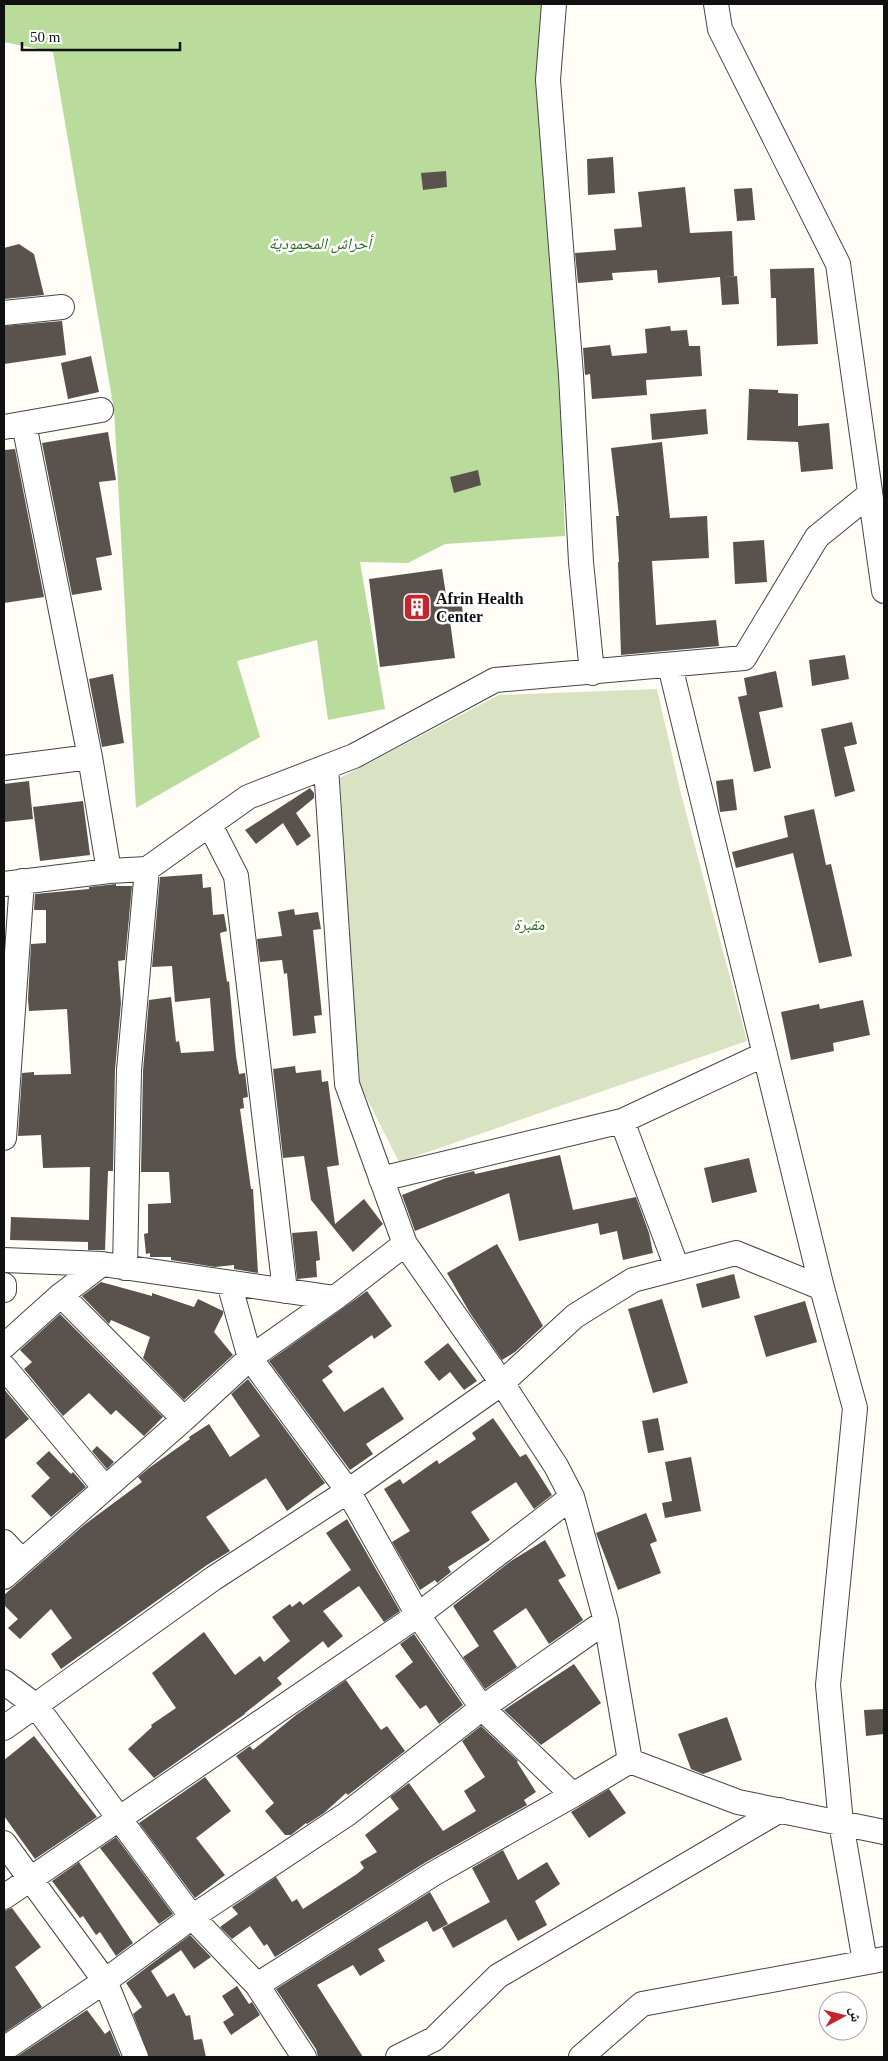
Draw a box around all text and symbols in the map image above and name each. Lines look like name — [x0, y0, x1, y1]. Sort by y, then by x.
scale bar — [22, 20, 180, 52]
text: 50 m — [30, 29, 61, 45]
park label: أحراش المحمودية — [269, 234, 374, 254]
place label: Afrin Health Center — [436, 590, 524, 625]
building icon: Afrin Health Center — [402, 592, 432, 622]
park label: مقبرة — [513, 916, 545, 934]
north arrow — [818, 1991, 868, 2041]
text: ش — [846, 2006, 864, 2023]

